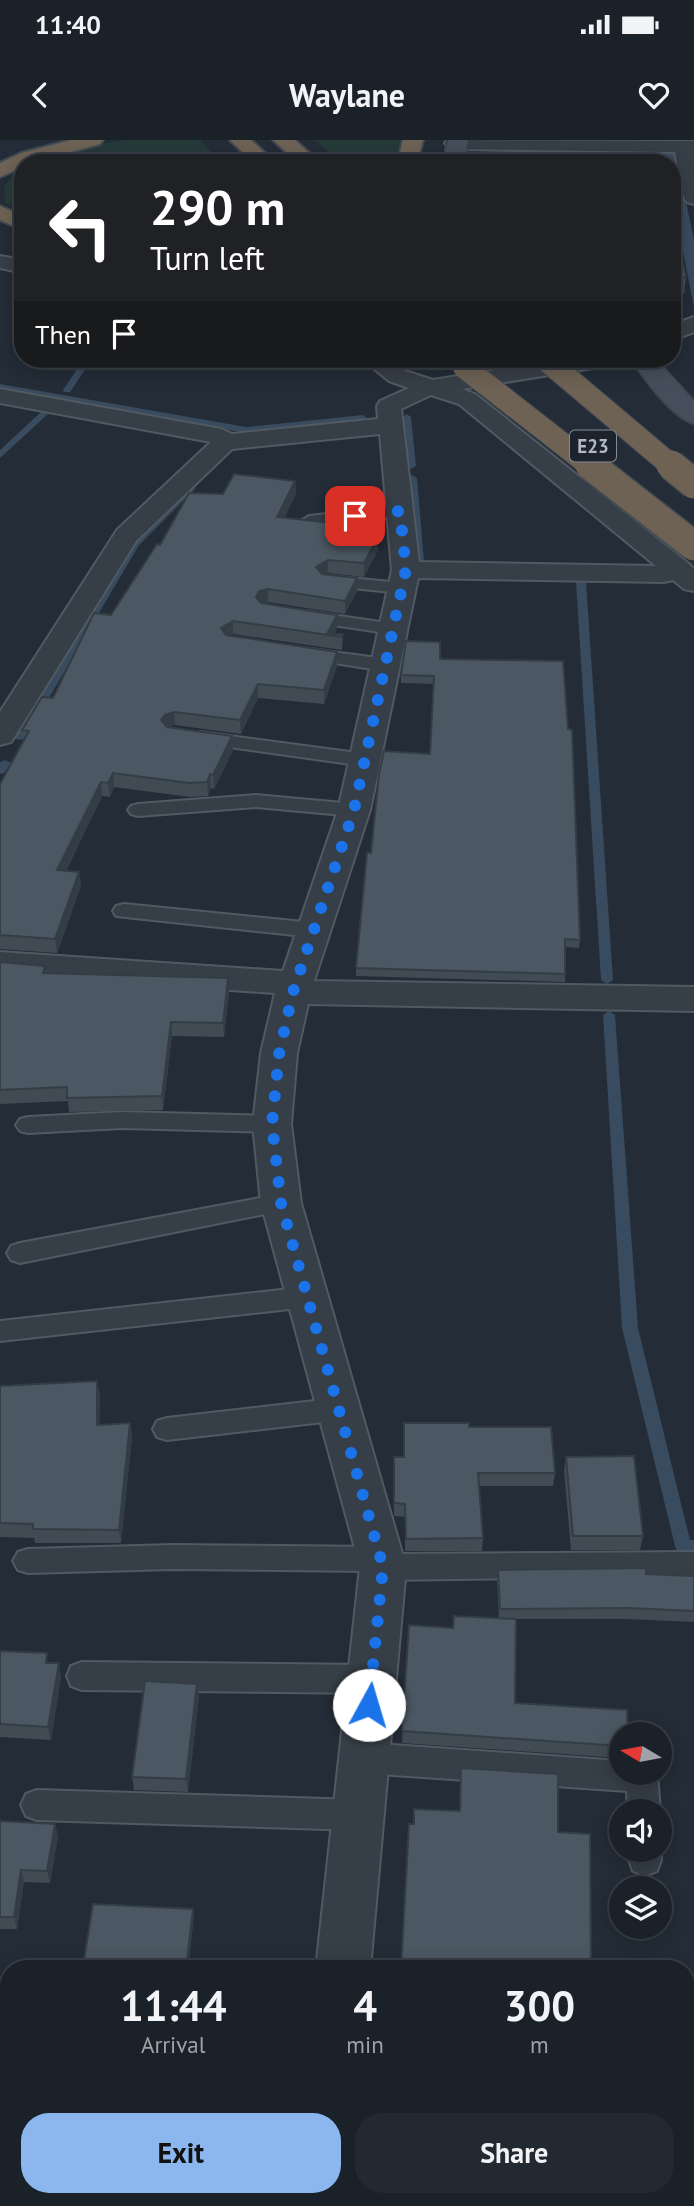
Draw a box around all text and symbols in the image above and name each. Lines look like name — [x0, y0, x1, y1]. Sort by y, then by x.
text: 11:40 — [35, 8, 101, 41]
text: Waylane — [289, 74, 405, 116]
icon: back — [21, 76, 59, 114]
icon: heart — [635, 76, 673, 114]
text: 290 m — [150, 175, 285, 239]
icon: left — [35, 182, 126, 273]
text: Turn left — [150, 237, 265, 279]
icon: arrive — [105, 315, 143, 353]
text: Then — [35, 318, 91, 351]
road number: E23 — [570, 430, 616, 462]
pin — [325, 486, 385, 546]
icon: arrive — [336, 497, 374, 535]
position arrow — [332, 1668, 406, 1742]
north arrow — [609, 1722, 672, 1785]
map controls — [609, 1722, 672, 1939]
button: sound — [609, 1799, 672, 1862]
button: layers — [609, 1876, 672, 1939]
text: 11:44 — [120, 1978, 226, 2033]
text: 4 — [353, 1978, 377, 2033]
text: 300 — [504, 1978, 575, 2033]
text: Arrival — [141, 2030, 205, 2059]
text: min — [346, 2030, 384, 2059]
text: m — [530, 2030, 549, 2059]
button: Exit — [21, 2113, 341, 2193]
button: Share — [355, 2113, 674, 2193]

